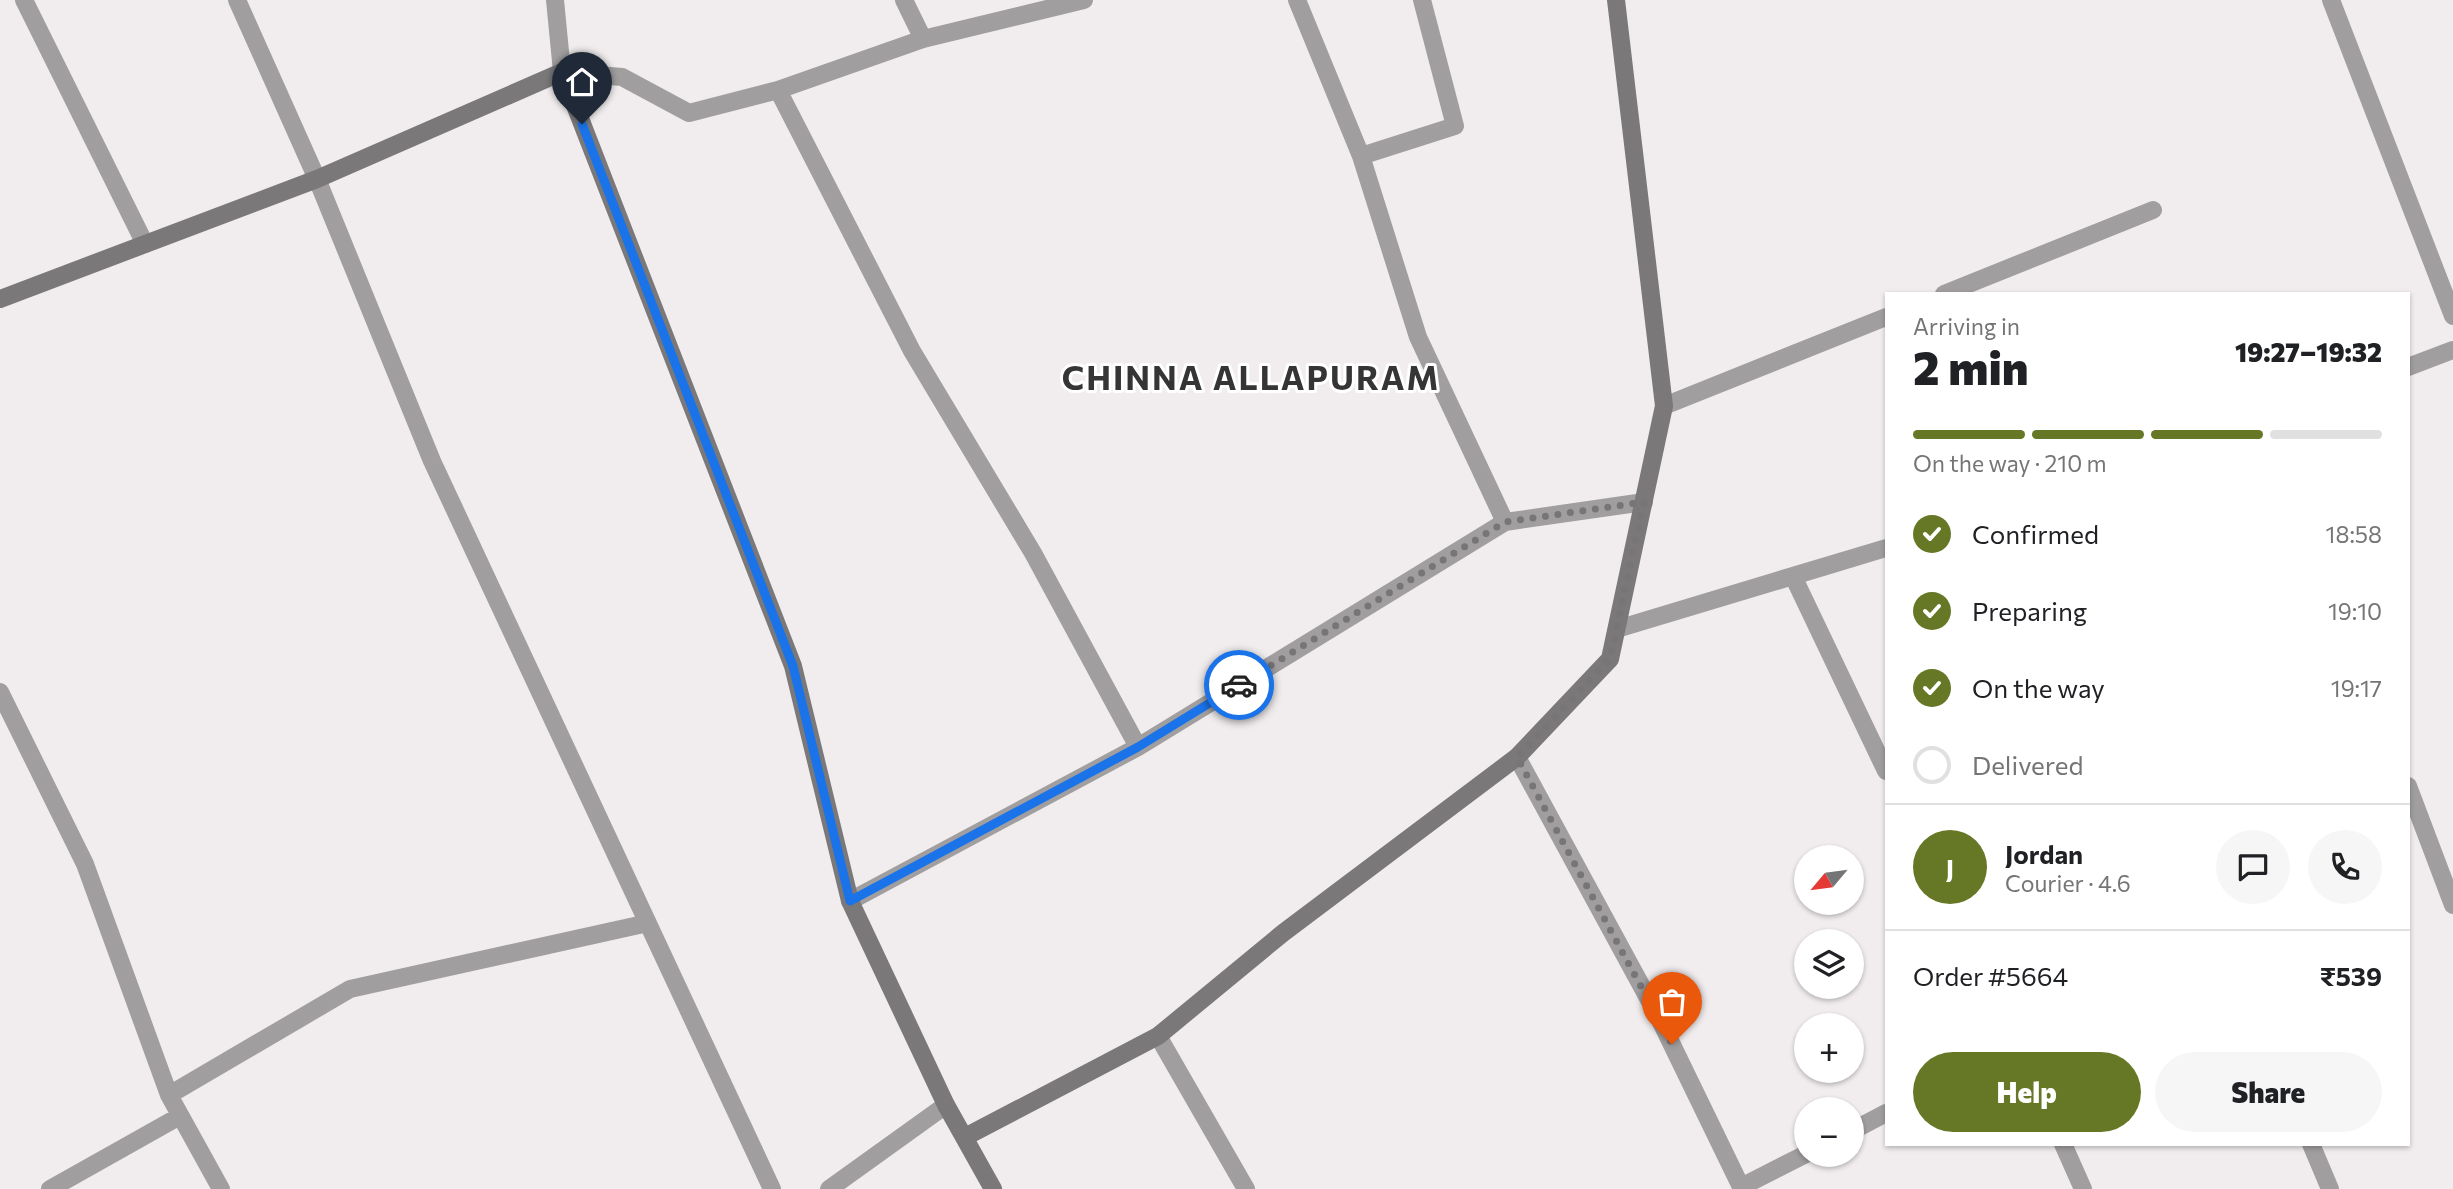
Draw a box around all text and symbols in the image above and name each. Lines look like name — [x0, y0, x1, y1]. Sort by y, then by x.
pin — [552, 52, 612, 124]
icon: home — [563, 63, 601, 101]
text: Arriving in — [1913, 312, 2020, 340]
text: 19:27–19:32 — [2235, 336, 2382, 367]
text: 2 min — [1913, 338, 2029, 394]
district label: CHINNA ALLAPURAM — [1062, 356, 1440, 397]
text: On the way · 210 m — [1913, 449, 2107, 477]
icon: check — [1913, 515, 1951, 553]
text: Confirmed — [1972, 518, 2099, 549]
text: 18:58 — [2326, 520, 2382, 548]
icon: check — [1913, 592, 1951, 630]
text: Preparing — [1972, 595, 2087, 626]
text: 19:10 — [2328, 597, 2382, 625]
courier — [1204, 650, 1274, 720]
icon: car — [1220, 666, 1258, 704]
icon: check — [1913, 669, 1951, 707]
text: On the way — [1972, 672, 2105, 703]
text: 19:17 — [2331, 674, 2382, 702]
text: Delivered — [1972, 749, 2083, 780]
button: chat — [2216, 830, 2290, 904]
button: phone — [2308, 830, 2382, 904]
text: Jordan — [2005, 838, 2083, 869]
north arrow — [1794, 845, 1864, 915]
map controls — [1794, 845, 1864, 1167]
text: J — [1946, 852, 1954, 883]
text: Courier · 4.6 — [2005, 869, 2131, 897]
button: layers — [1794, 929, 1864, 999]
text: Order #5664 — [1913, 960, 2068, 991]
text: ₹539 — [2320, 960, 2382, 991]
pin — [1642, 972, 1702, 1044]
icon: bag — [1653, 983, 1691, 1021]
button: + — [1794, 1013, 1864, 1083]
button: Help — [1913, 1052, 2141, 1132]
button: Share — [2155, 1052, 2382, 1132]
button: − — [1794, 1097, 1864, 1167]

